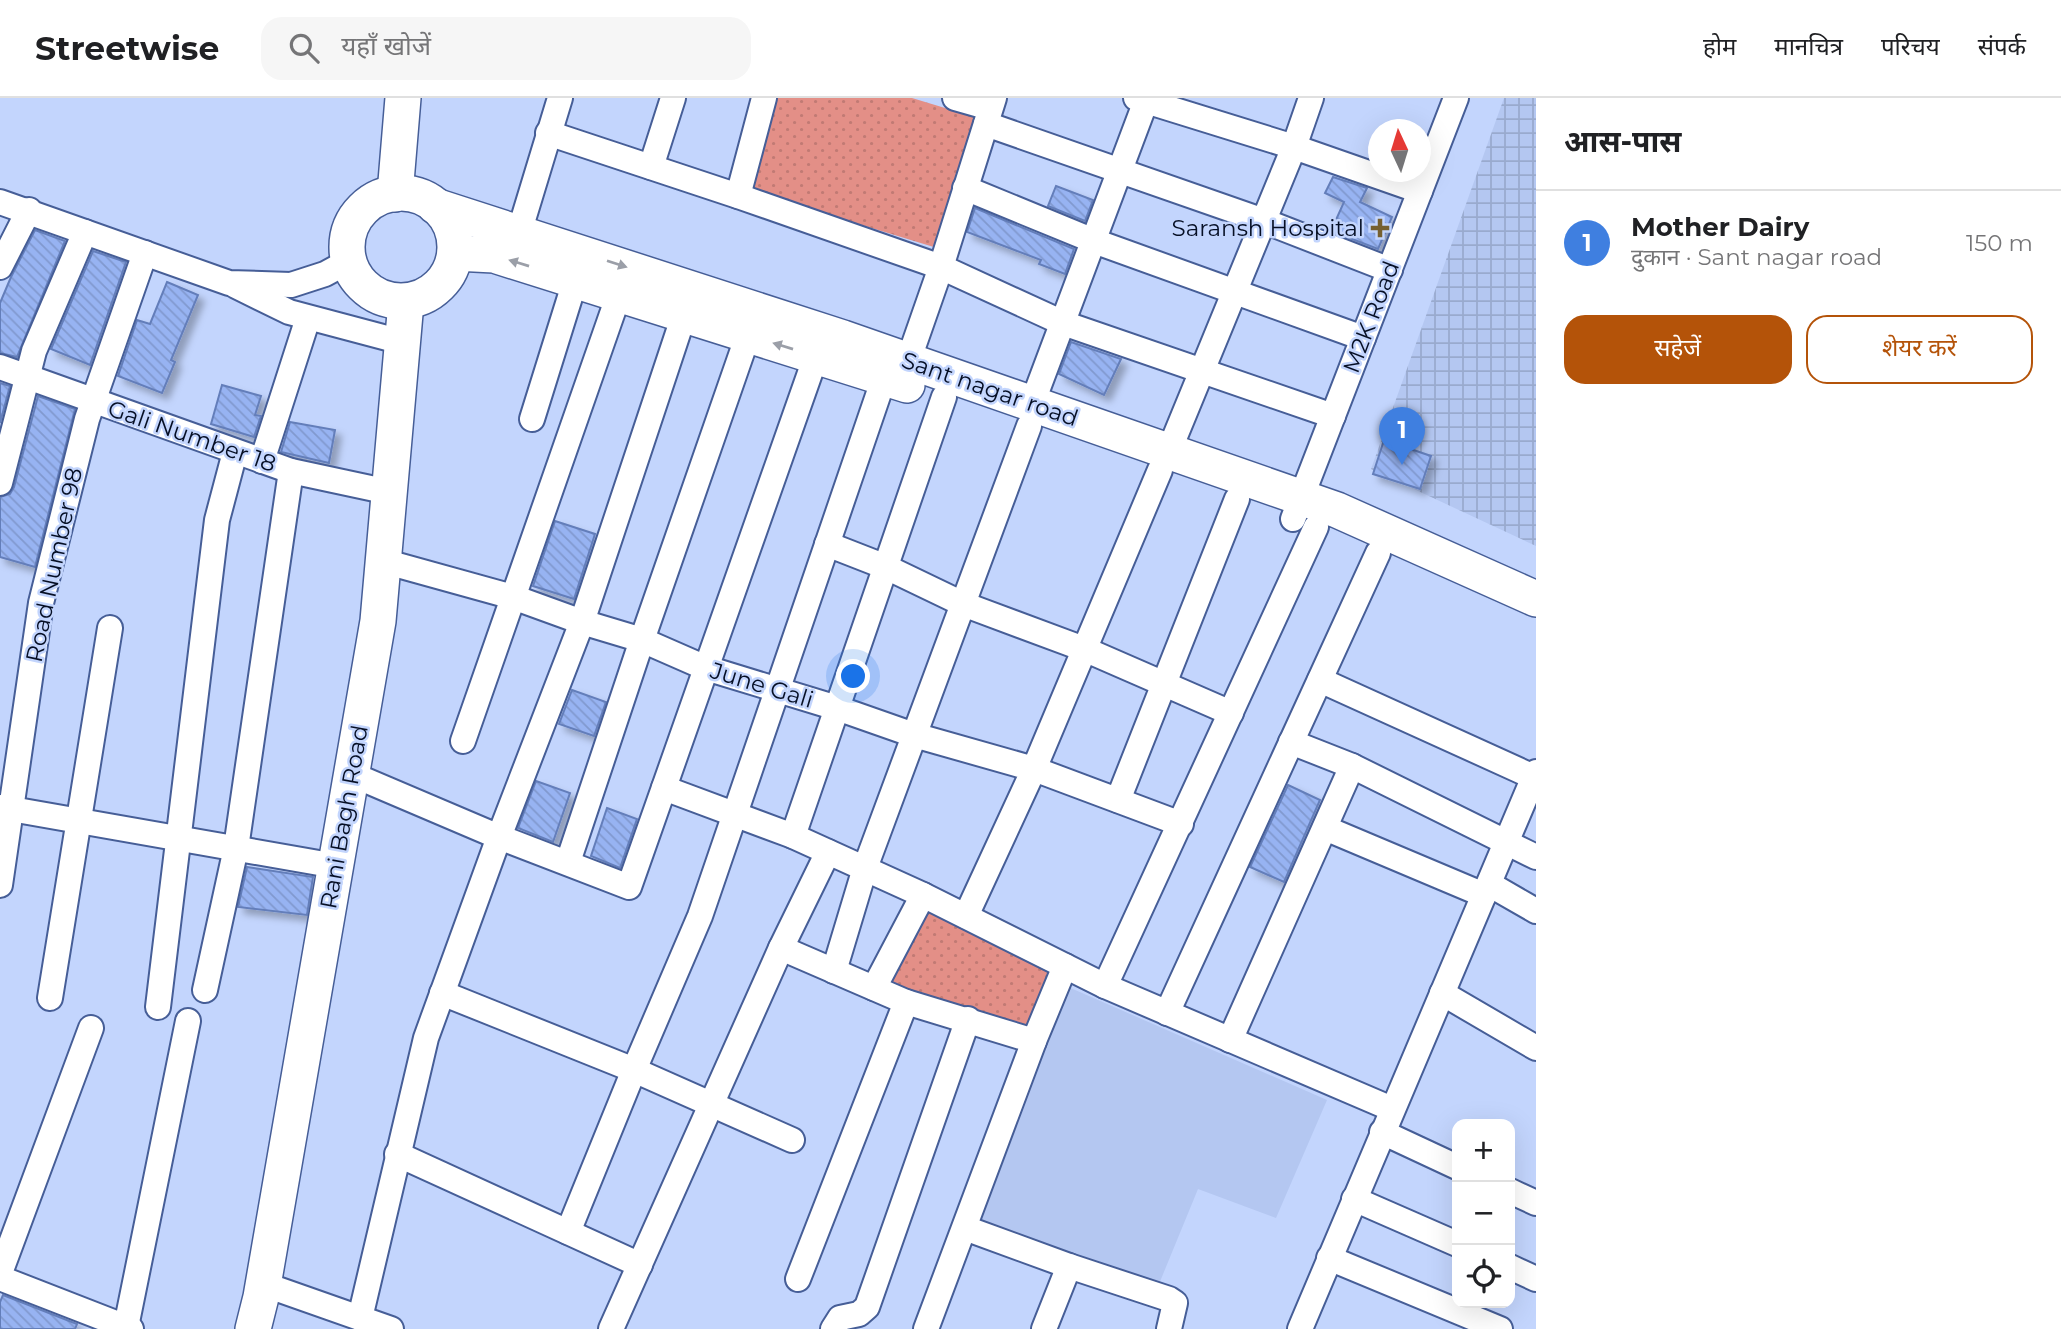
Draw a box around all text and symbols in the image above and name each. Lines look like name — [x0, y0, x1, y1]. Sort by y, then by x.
search box — [261, 17, 751, 80]
text: Streetwise — [35, 28, 219, 68]
icon: search — [285, 29, 323, 67]
text: यहाँ खोजें — [341, 30, 431, 62]
text: होम — [1703, 32, 1736, 61]
text: मानचित्र — [1774, 32, 1843, 61]
text: परिचय — [1881, 32, 1940, 61]
text: संपर्क — [1978, 32, 2026, 61]
north arrow — [1368, 119, 1431, 182]
text: आस-पास — [1564, 123, 1682, 160]
text: Mother Dairy — [1631, 211, 1809, 243]
place label: Saransh Hospital — [1172, 214, 1364, 242]
marker: Saransh Hospital — [1370, 218, 1390, 238]
text: 1 — [1582, 229, 1592, 257]
text: 150 m — [1966, 229, 2033, 257]
text: दुकान · Sant nagar road — [1631, 243, 1882, 271]
street label: M2K Road — [1337, 257, 1405, 377]
one-way arrow — [508, 258, 529, 268]
one-way arrow — [606, 260, 627, 270]
button: सहेजें — [1564, 315, 1792, 384]
button: शेयर करें — [1806, 315, 2033, 384]
one-way arrow — [772, 340, 793, 350]
street label: Sant nagar road — [898, 346, 1082, 432]
street label: Gali Number 18 — [104, 394, 280, 478]
pin: 1 — [1379, 407, 1425, 465]
street label: Road Number 98 — [20, 465, 88, 665]
street label: June Gali — [706, 656, 817, 714]
your location — [836, 659, 870, 693]
street label: Rani Bagh Road — [314, 723, 374, 911]
map controls — [1452, 1119, 1515, 1308]
button: + — [1452, 1119, 1515, 1182]
button: − — [1452, 1182, 1515, 1245]
button: locate — [1452, 1245, 1515, 1308]

